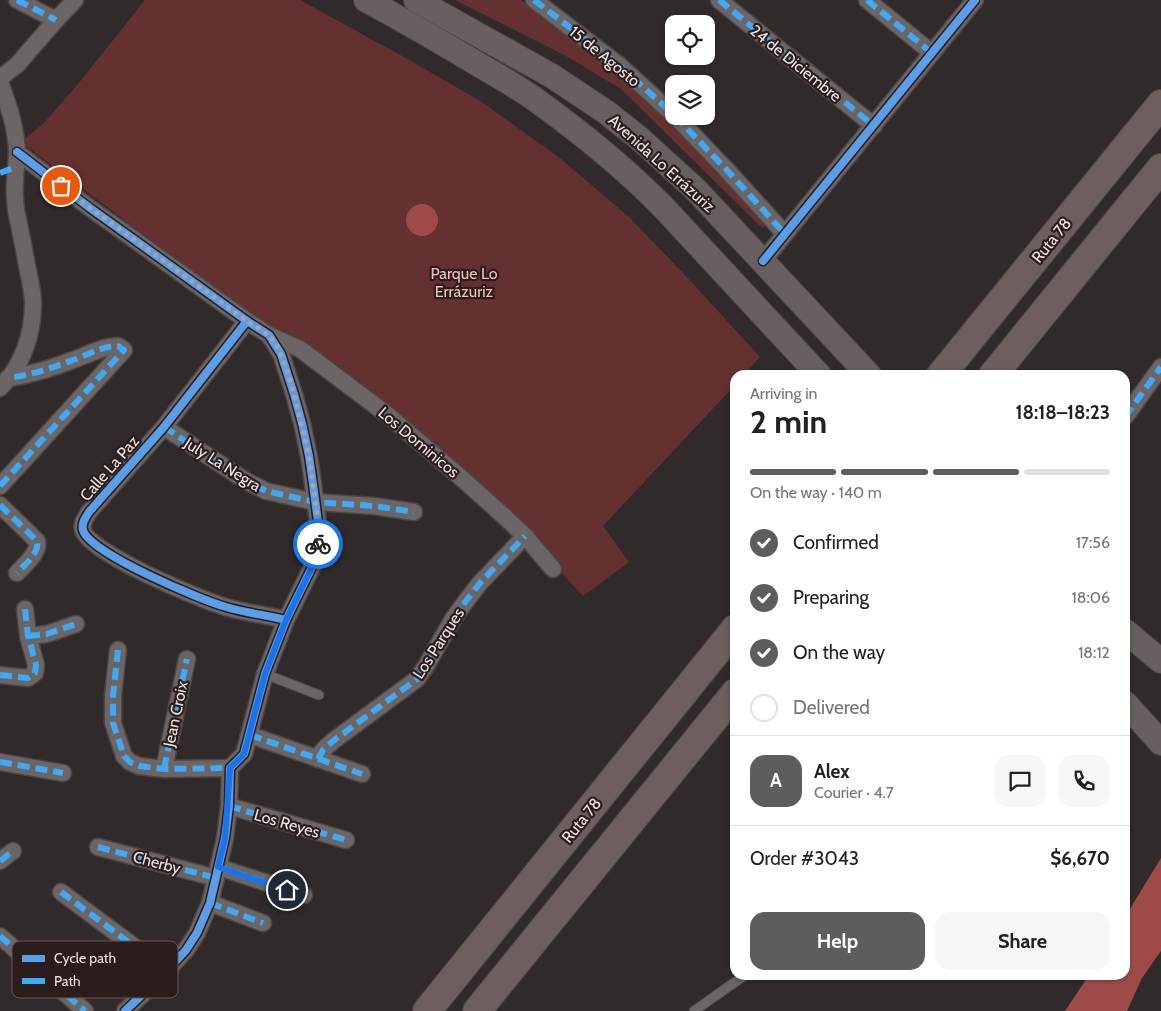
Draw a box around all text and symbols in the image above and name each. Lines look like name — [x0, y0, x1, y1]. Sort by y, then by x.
map controls — [665, 15, 715, 125]
button: locate — [665, 15, 715, 65]
street label: 24 de Diciembre — [746, 21, 845, 106]
street label: 15 de Agosto — [566, 22, 644, 91]
button: layers — [665, 75, 715, 125]
street label: Avenida Lo Errázuriz — [605, 111, 719, 216]
pin — [40, 165, 82, 207]
icon: bag — [47, 172, 75, 200]
street label: Ruta 78 — [1028, 214, 1075, 267]
park label: Parque Lo Errázuriz — [430, 264, 498, 301]
text: Arriving in — [750, 384, 817, 403]
text: 18:18–18:23 — [1016, 401, 1110, 424]
text: 2 min — [750, 402, 827, 441]
street label: Los Dominicos — [374, 403, 463, 482]
street label: Calle La Paz — [76, 431, 143, 505]
street label: July La Negra — [180, 433, 265, 496]
text: On the way · 140 m — [750, 483, 882, 502]
courier — [293, 519, 343, 569]
icon: check — [750, 529, 778, 557]
icon: bike — [304, 530, 332, 558]
text: Confirmed — [793, 531, 879, 554]
text: 17:56 — [1076, 533, 1110, 552]
icon: check — [750, 584, 778, 612]
text: Preparing — [793, 586, 869, 609]
text: 18:06 — [1072, 588, 1110, 607]
street label: Los Parques — [409, 604, 468, 682]
icon: check — [750, 639, 778, 667]
text: On the way — [793, 641, 885, 664]
text: 18:12 — [1078, 643, 1110, 662]
street label: Jean Croix — [159, 679, 192, 750]
text: Delivered — [793, 696, 870, 719]
button: chat — [994, 755, 1046, 807]
button: phone — [1058, 755, 1110, 807]
text: Alex — [814, 760, 850, 783]
text: A — [770, 769, 782, 792]
text: Courier · 4.7 — [814, 783, 894, 802]
street label: Ruta 78 — [558, 794, 605, 847]
street label: Los Reyes — [252, 805, 322, 842]
street label: Cherby — [131, 847, 183, 878]
text: Order #3043 — [750, 847, 859, 870]
text: $6,670 — [1050, 847, 1110, 870]
pin — [266, 869, 308, 911]
icon: home — [273, 876, 301, 904]
button: Help — [750, 912, 925, 970]
button: Share — [935, 912, 1110, 970]
legend — [12, 941, 178, 998]
text: Cycle path — [54, 949, 116, 967]
text: Path — [54, 972, 81, 990]

